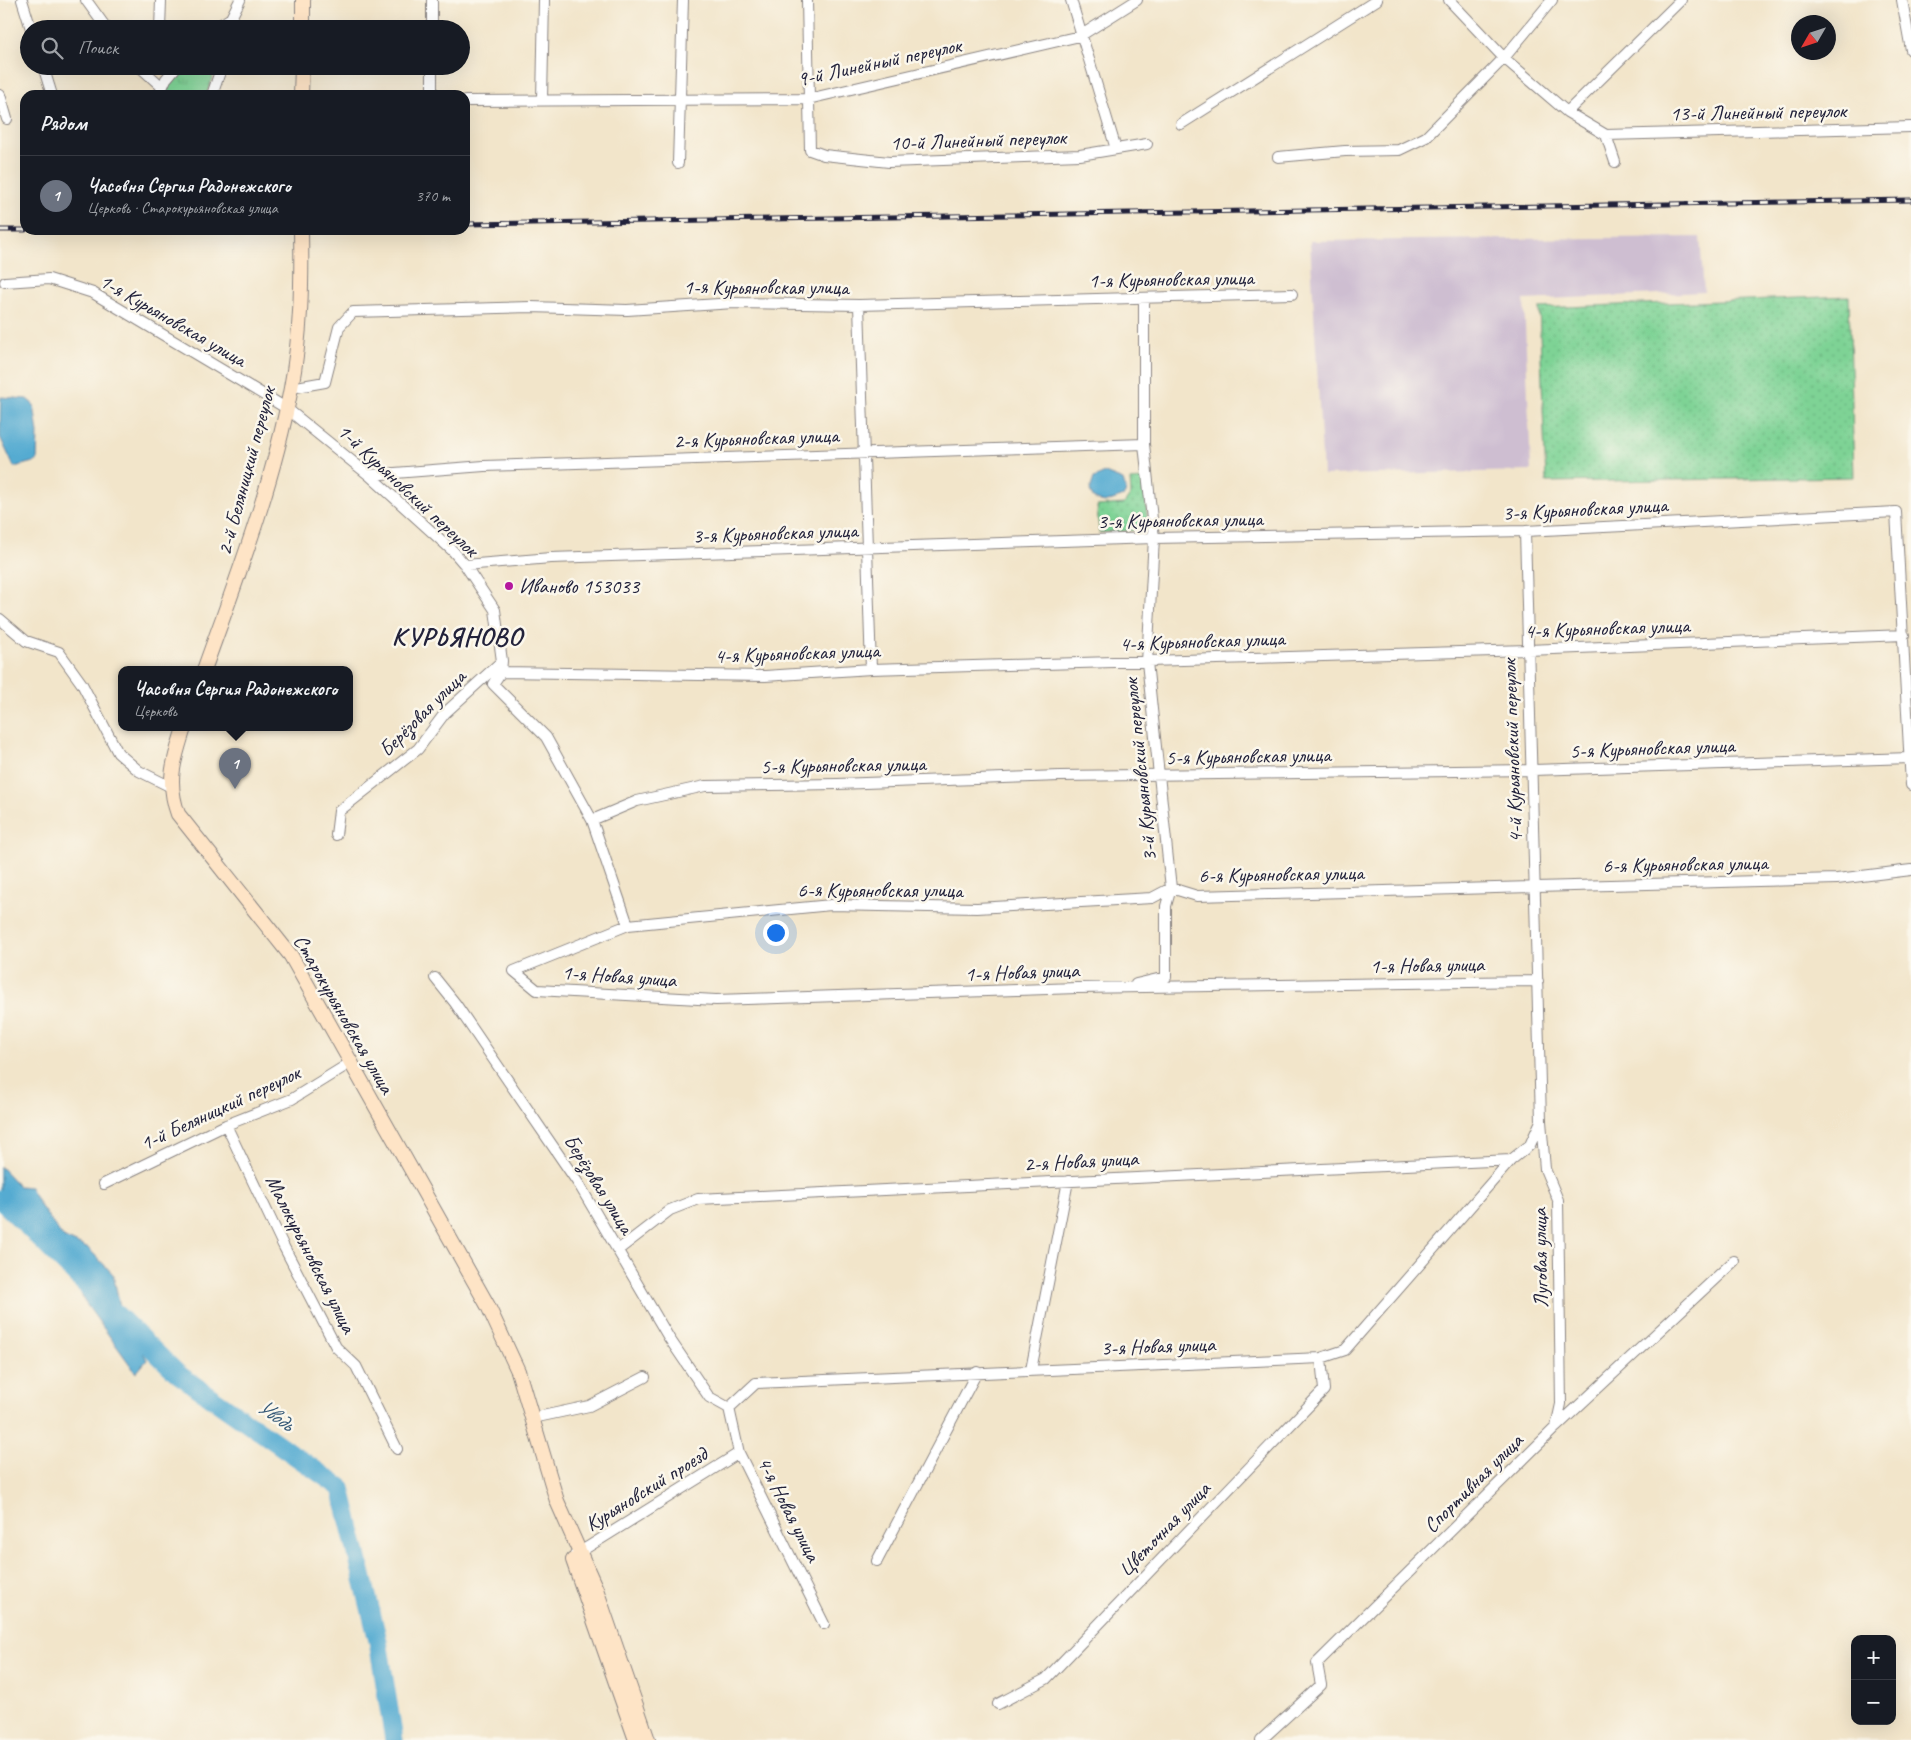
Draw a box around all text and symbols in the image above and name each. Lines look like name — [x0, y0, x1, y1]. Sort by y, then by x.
north arrow — [1791, 15, 1836, 60]
search box — [20, 20, 470, 75]
street label: 9-й Линейный переулок — [795, 31, 965, 92]
icon: search — [38, 34, 66, 62]
text: Поиск — [78, 36, 118, 60]
street label: 13-й Линейный переулок — [1670, 97, 1849, 127]
text: Рядом — [40, 110, 87, 136]
street label: 10-й Линейный переулок — [890, 124, 1069, 156]
text: Часовня Сергия Радонежского — [87, 174, 291, 198]
text: 1 — [52, 186, 60, 206]
text: 370 m — [416, 186, 450, 206]
text: Церковь · Старокурьяновская улица — [87, 198, 278, 218]
street label: 1-я Курьяновская улица — [1088, 265, 1256, 293]
street label: 1-я Курьяновская улица — [95, 267, 253, 374]
street label: 1-я Курьяновская улица — [683, 274, 851, 300]
street label: 2-й Беляницкий переулок — [211, 382, 282, 558]
street label: 1-й Курьяновский переулок — [332, 418, 486, 564]
street label: 2-я Курьяновская улица — [673, 422, 841, 454]
street label: 3-я Курьяновская улица — [1502, 492, 1671, 526]
street label: 3-я Курьяновская улица — [1097, 506, 1265, 534]
street label: 3-я Курьяновская улица — [692, 517, 860, 549]
place label: Иваново 153033 — [519, 573, 641, 599]
marker: Иваново 153033 — [503, 580, 515, 592]
street label: 4-я Курьяновская улица — [1524, 612, 1692, 644]
district label: КУРЬЯНОВО — [392, 620, 525, 653]
street label: 4-я Курьяновская улица — [1119, 625, 1287, 657]
street label: 4-я Курьяновская улица — [714, 637, 882, 669]
street label: 4-й Курьяновский переулок — [1496, 656, 1528, 843]
street label: Берёзовая улица — [373, 662, 473, 763]
popup — [118, 666, 353, 731]
street label: 3-й Курьяновский переулок — [1117, 675, 1163, 863]
text: Часовня Сергия Радонежского — [134, 677, 337, 701]
text: Церковь — [134, 701, 177, 721]
street label: 5-я Курьяновская улица — [1569, 732, 1737, 764]
street label: 5-я Курьяновская улица — [1165, 742, 1333, 770]
pin: 1 — [219, 748, 251, 789]
street label: 5-я Курьяновская улица — [760, 751, 928, 779]
street label: 6-я Курьяновская улица — [1602, 850, 1770, 878]
street label: 6-я Курьяновская улица — [1198, 860, 1366, 888]
street label: 6-я Курьяновская улица — [797, 877, 965, 903]
your location — [763, 920, 789, 946]
street label: Старокурьяновская улица — [288, 930, 401, 1100]
street label: 1-я Новая улица — [1370, 951, 1486, 979]
street label: 1-я Новая улица — [964, 957, 1081, 987]
street label: 1-я Новая улица — [561, 959, 679, 993]
street label: 1-й Беляницкий переулок — [136, 1059, 306, 1156]
street label: Берёзовая улица — [557, 1129, 641, 1241]
street label: 2-я Новая улица — [1023, 1145, 1141, 1177]
street label: Малокурьяновская улица — [260, 1171, 363, 1339]
street label: Луговая улица — [1526, 1206, 1554, 1308]
street label: 3-я Новая улица — [1100, 1331, 1217, 1361]
water label: Уводь — [252, 1392, 301, 1439]
street label: Спортивная улица — [1418, 1427, 1529, 1538]
street label: Курьяновский проезд — [580, 1440, 714, 1537]
street label: 4-я Новая улица — [751, 1452, 827, 1567]
street label: Цветочная улица — [1112, 1475, 1217, 1582]
map controls — [1851, 1635, 1896, 1725]
button: + — [1851, 1635, 1896, 1680]
button: − — [1851, 1680, 1896, 1725]

